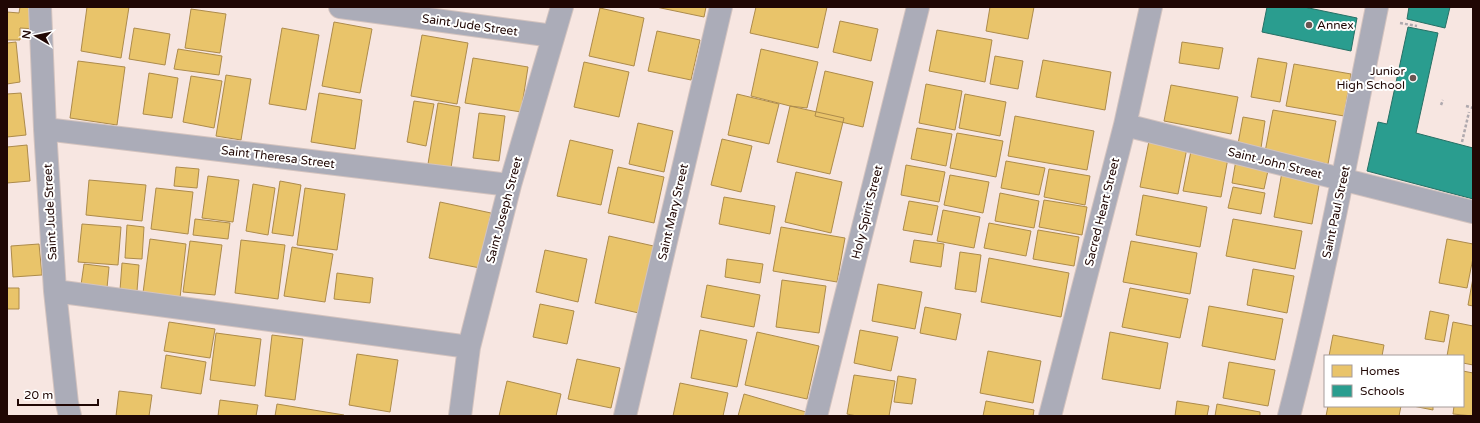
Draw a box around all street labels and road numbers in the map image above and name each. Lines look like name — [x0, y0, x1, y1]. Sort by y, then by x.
street label: Saint Jude Street — [421, 11, 519, 39]
street label: Saint Theresa Street — [220, 143, 336, 171]
street label: Saint John Street — [1226, 144, 1324, 182]
street label: Saint Joseph Street — [483, 155, 525, 265]
street label: Sacred Heart Street — [1082, 156, 1122, 268]
street label: Saint Mary Street — [655, 162, 691, 262]
street label: Saint Jude Street — [40, 163, 60, 261]
street label: Holy Spirit Street — [849, 163, 886, 260]
street label: Saint Paul Street — [1319, 164, 1353, 260]

